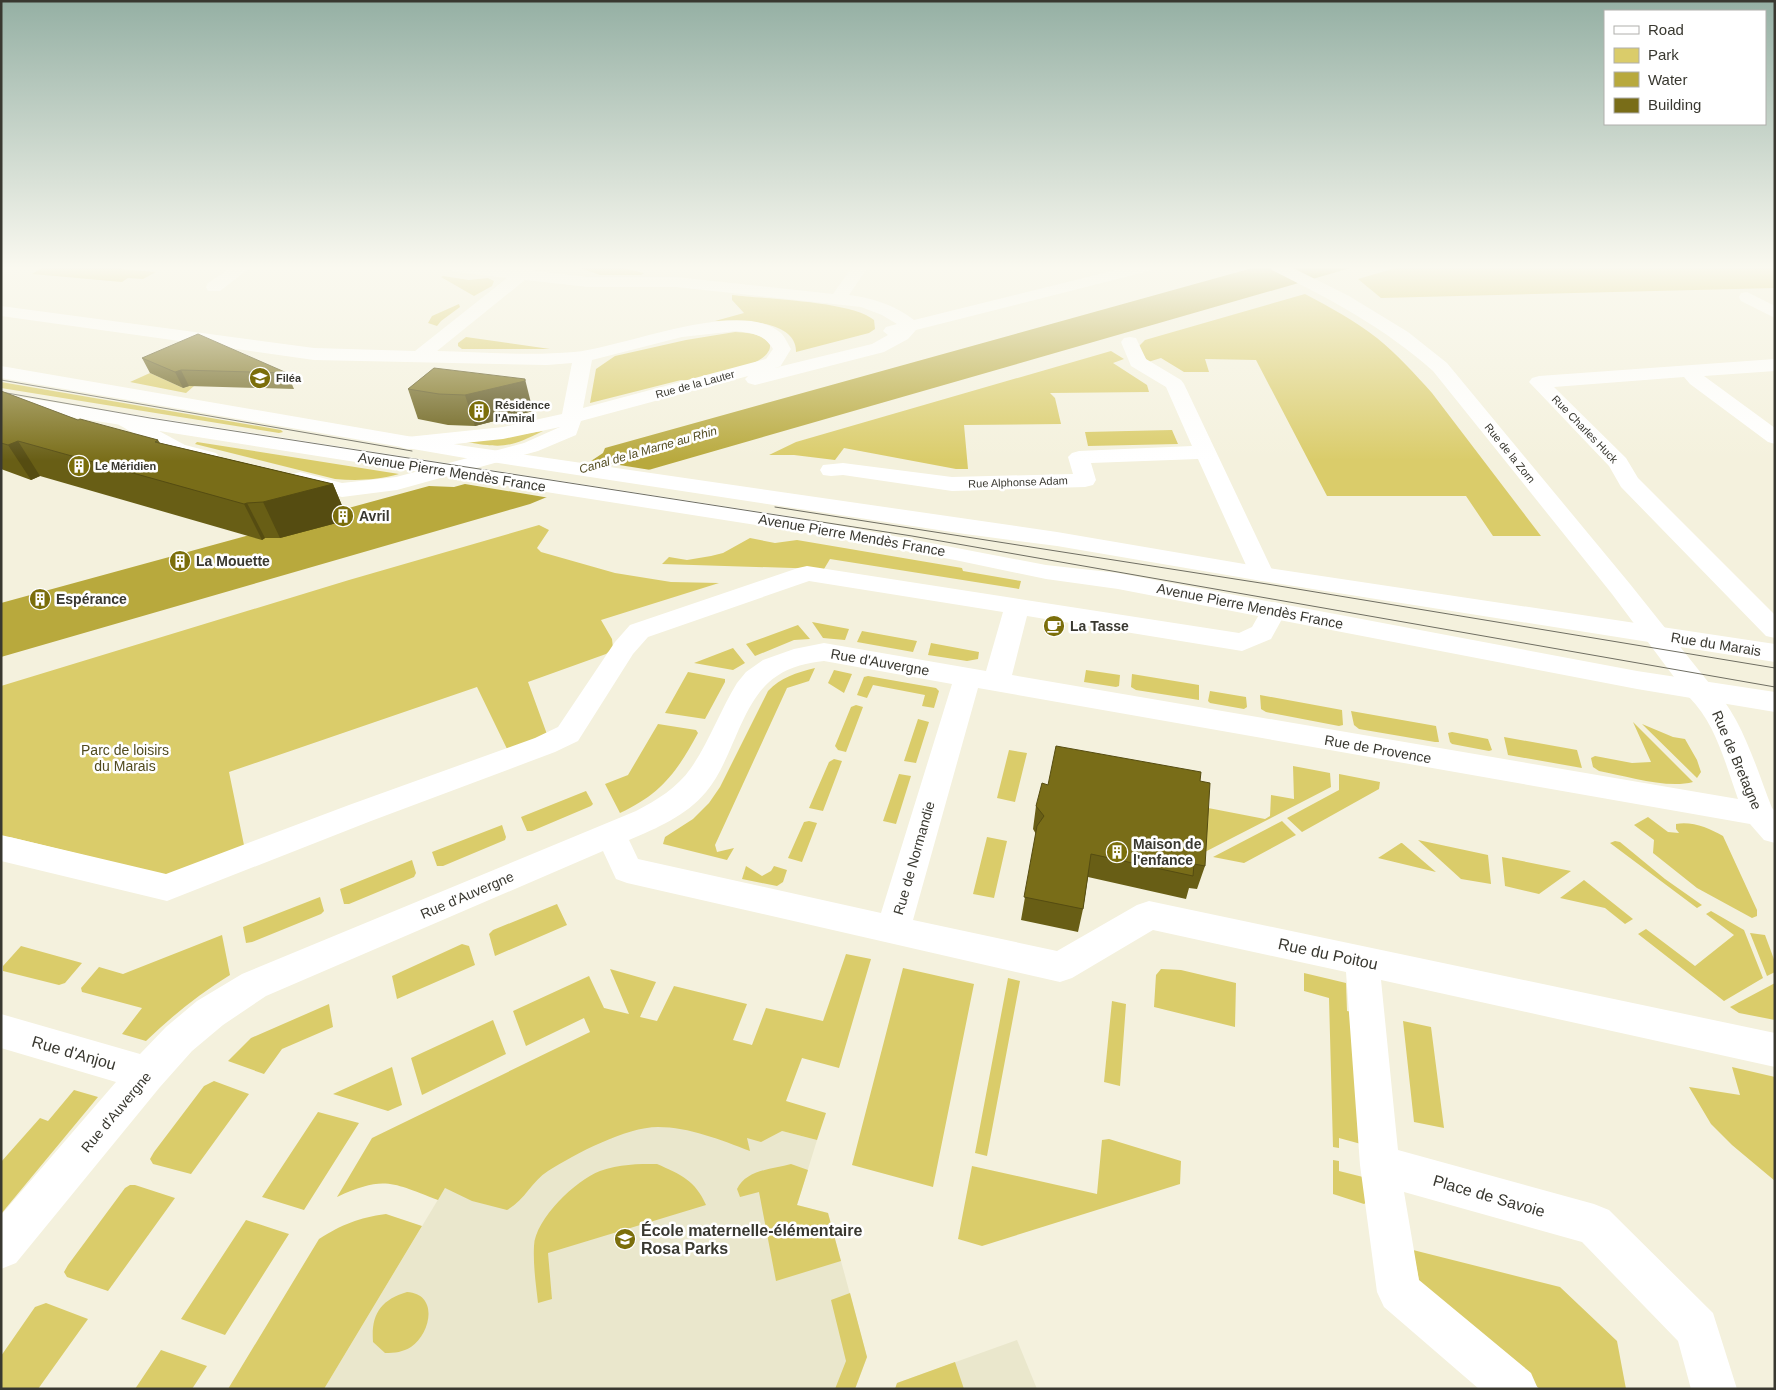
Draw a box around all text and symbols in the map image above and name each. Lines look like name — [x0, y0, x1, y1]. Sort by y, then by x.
legend — [1604, 10, 1766, 125]
text: Road — [1648, 21, 1684, 38]
text: Park — [1648, 46, 1679, 63]
text: Water — [1648, 71, 1687, 88]
text: Building — [1648, 96, 1701, 113]
school or university icon: Filéa — [248, 366, 272, 390]
street label: Rue de la Lauter — [654, 368, 736, 400]
place label: Filéa — [276, 372, 302, 384]
street label: Rue Charles Huck — [1550, 393, 1621, 466]
building icon: Résidence l'Amiral — [467, 399, 491, 423]
place label: Résidence l'Amiral — [495, 399, 550, 424]
street label: Rue de la Zorn — [1482, 421, 1538, 485]
water label: Canal de la Marne au Rhin — [577, 424, 719, 476]
street label: Avenue Pierre Mendès France — [357, 449, 547, 495]
building icon: Le Méridien — [67, 454, 91, 478]
place label: Le Méridien — [95, 460, 156, 472]
street label: Rue Alphonse Adam — [968, 474, 1068, 490]
building icon: Avril — [331, 504, 355, 528]
place label: Avril — [359, 508, 390, 524]
street label: Avenue Pierre Mendès France — [757, 511, 947, 559]
building icon: La Mouette — [168, 549, 192, 573]
place label: La Mouette — [196, 553, 270, 569]
street label: Avenue Pierre Mendès France — [1155, 580, 1345, 632]
building icon: Espérance — [28, 587, 52, 611]
place label: Espérance — [56, 591, 127, 607]
cafe icon: La Tasse — [1042, 614, 1066, 638]
place label: La Tasse — [1070, 618, 1129, 634]
street label: Rue du Marais — [1670, 629, 1762, 659]
street label: Rue d'Auvergne — [829, 645, 931, 679]
street label: Rue de Bretagne — [1709, 708, 1765, 812]
street label: Rue de Provence — [1323, 732, 1433, 766]
park label: Parc de loisirs du Marais — [81, 742, 169, 774]
street label: Rue de Normandie — [890, 799, 938, 917]
place label: Maison de l'enfance — [1133, 836, 1202, 868]
building icon: Maison de l'enfance — [1105, 840, 1129, 864]
street label: Rue d'Auvergne — [418, 868, 516, 922]
street label: Rue du Poitou — [1277, 935, 1379, 973]
street label: Rue d'Anjou — [30, 1033, 118, 1073]
street label: Rue d'Auvergne — [78, 1068, 154, 1155]
street label: Place de Savoie — [1431, 1172, 1547, 1220]
place label: École maternelle-élémentaire Rosa Parks — [641, 1221, 863, 1257]
school or university icon: École maternelle-élémentaire Rosa Parks — [613, 1227, 637, 1251]

